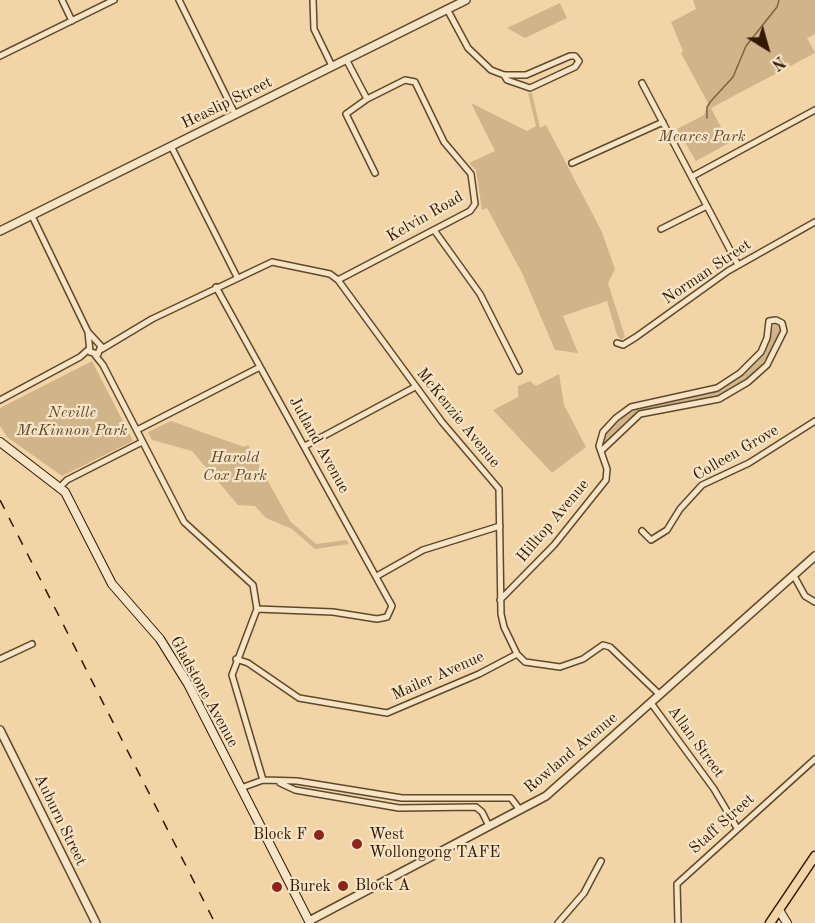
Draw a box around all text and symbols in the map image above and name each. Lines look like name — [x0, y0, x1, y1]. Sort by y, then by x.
north arrow — [737, 18, 797, 78]
text: N — [768, 52, 788, 72]
street label: Heaslip Street — [178, 73, 276, 133]
park label: Meares Park — [658, 127, 746, 147]
street label: Kelvin Road — [383, 187, 467, 247]
street label: Norman Street — [659, 235, 755, 309]
street label: McKenzie Avenue — [412, 364, 504, 472]
street label: Jutland Avenue — [285, 393, 353, 497]
park label: Neville McKinnon Park — [17, 403, 127, 441]
street label: Colleen Grove — [690, 421, 782, 485]
park label: Harold Cox Park — [203, 448, 267, 486]
street label: Hilltop Avenue — [513, 475, 593, 567]
street label: Gladstone Avenue — [166, 633, 242, 751]
street label: Mailer Avenue — [389, 647, 487, 705]
street label: Allan Street — [663, 702, 729, 782]
street label: Rowland Avenue — [520, 708, 622, 798]
street label: Auburn Street — [30, 771, 90, 869]
street label: Staff Street — [686, 790, 758, 858]
place label: Block F — [253, 825, 307, 845]
place label: West Wollongong TAFE — [369, 825, 500, 863]
marker: Block F — [312, 828, 326, 842]
marker: West Wollongong TAFE — [350, 837, 364, 851]
place label: Block A — [355, 876, 410, 896]
place label: Burek — [289, 877, 331, 897]
marker: Block A — [336, 879, 350, 893]
marker: Burek — [270, 880, 284, 894]

